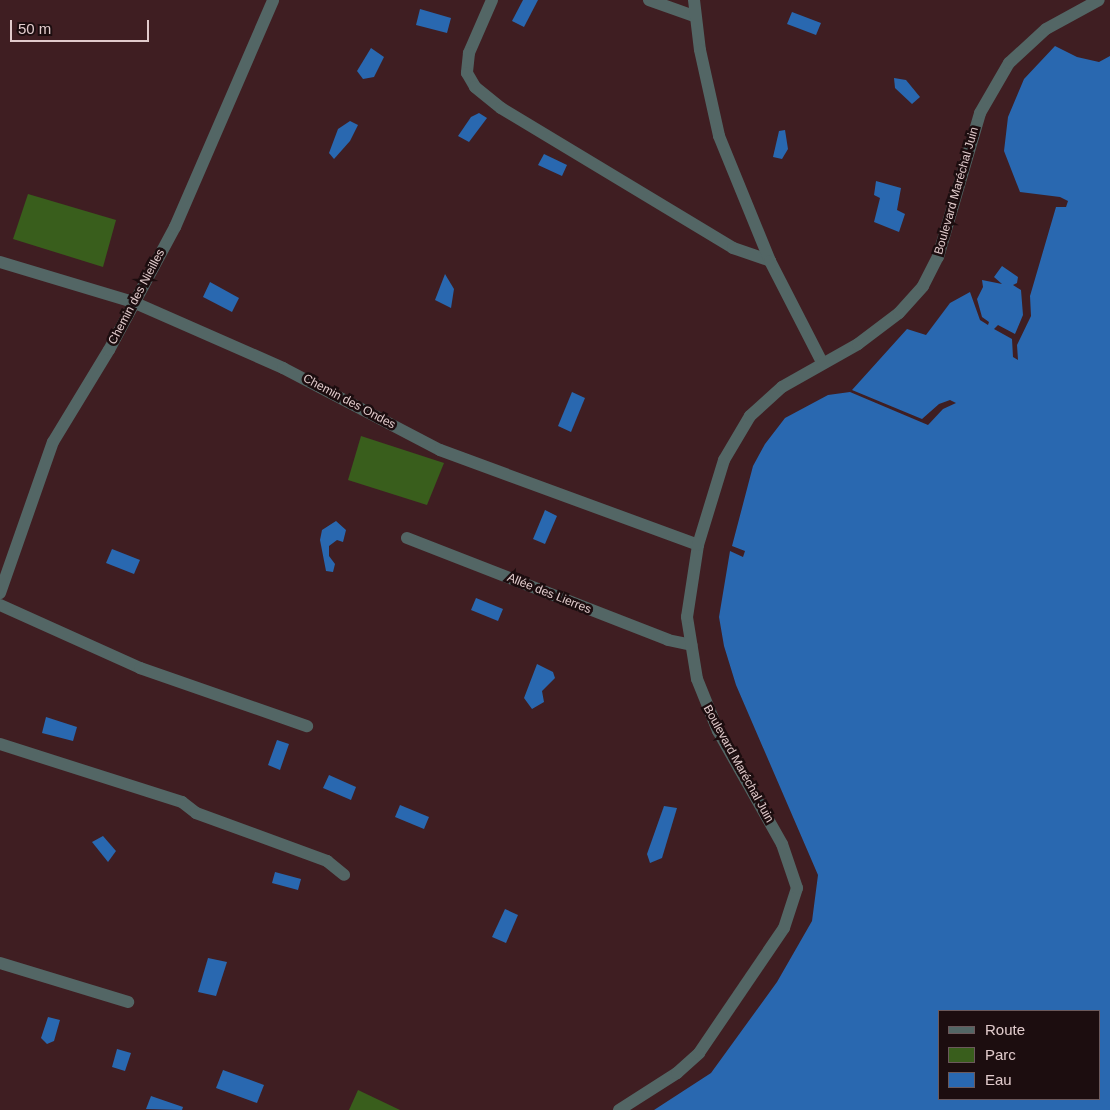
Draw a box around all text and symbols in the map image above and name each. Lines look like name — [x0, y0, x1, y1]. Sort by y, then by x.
scale bar — [12, 10, 151, 42]
text: 50 m — [18, 20, 51, 37]
street label: Boulevard Maréchal Juin — [932, 126, 982, 256]
street label: Chemin des Nieilles — [106, 247, 168, 347]
street label: Chemin des Ondes — [300, 372, 398, 432]
street label: Allée des Lierres — [505, 571, 593, 617]
street label: Boulevard Maréchal Juin — [700, 703, 776, 825]
legend — [938, 1010, 1100, 1100]
text: Route — [985, 1021, 1025, 1038]
text: Parc — [985, 1046, 1016, 1063]
text: Eau — [985, 1071, 1012, 1088]

